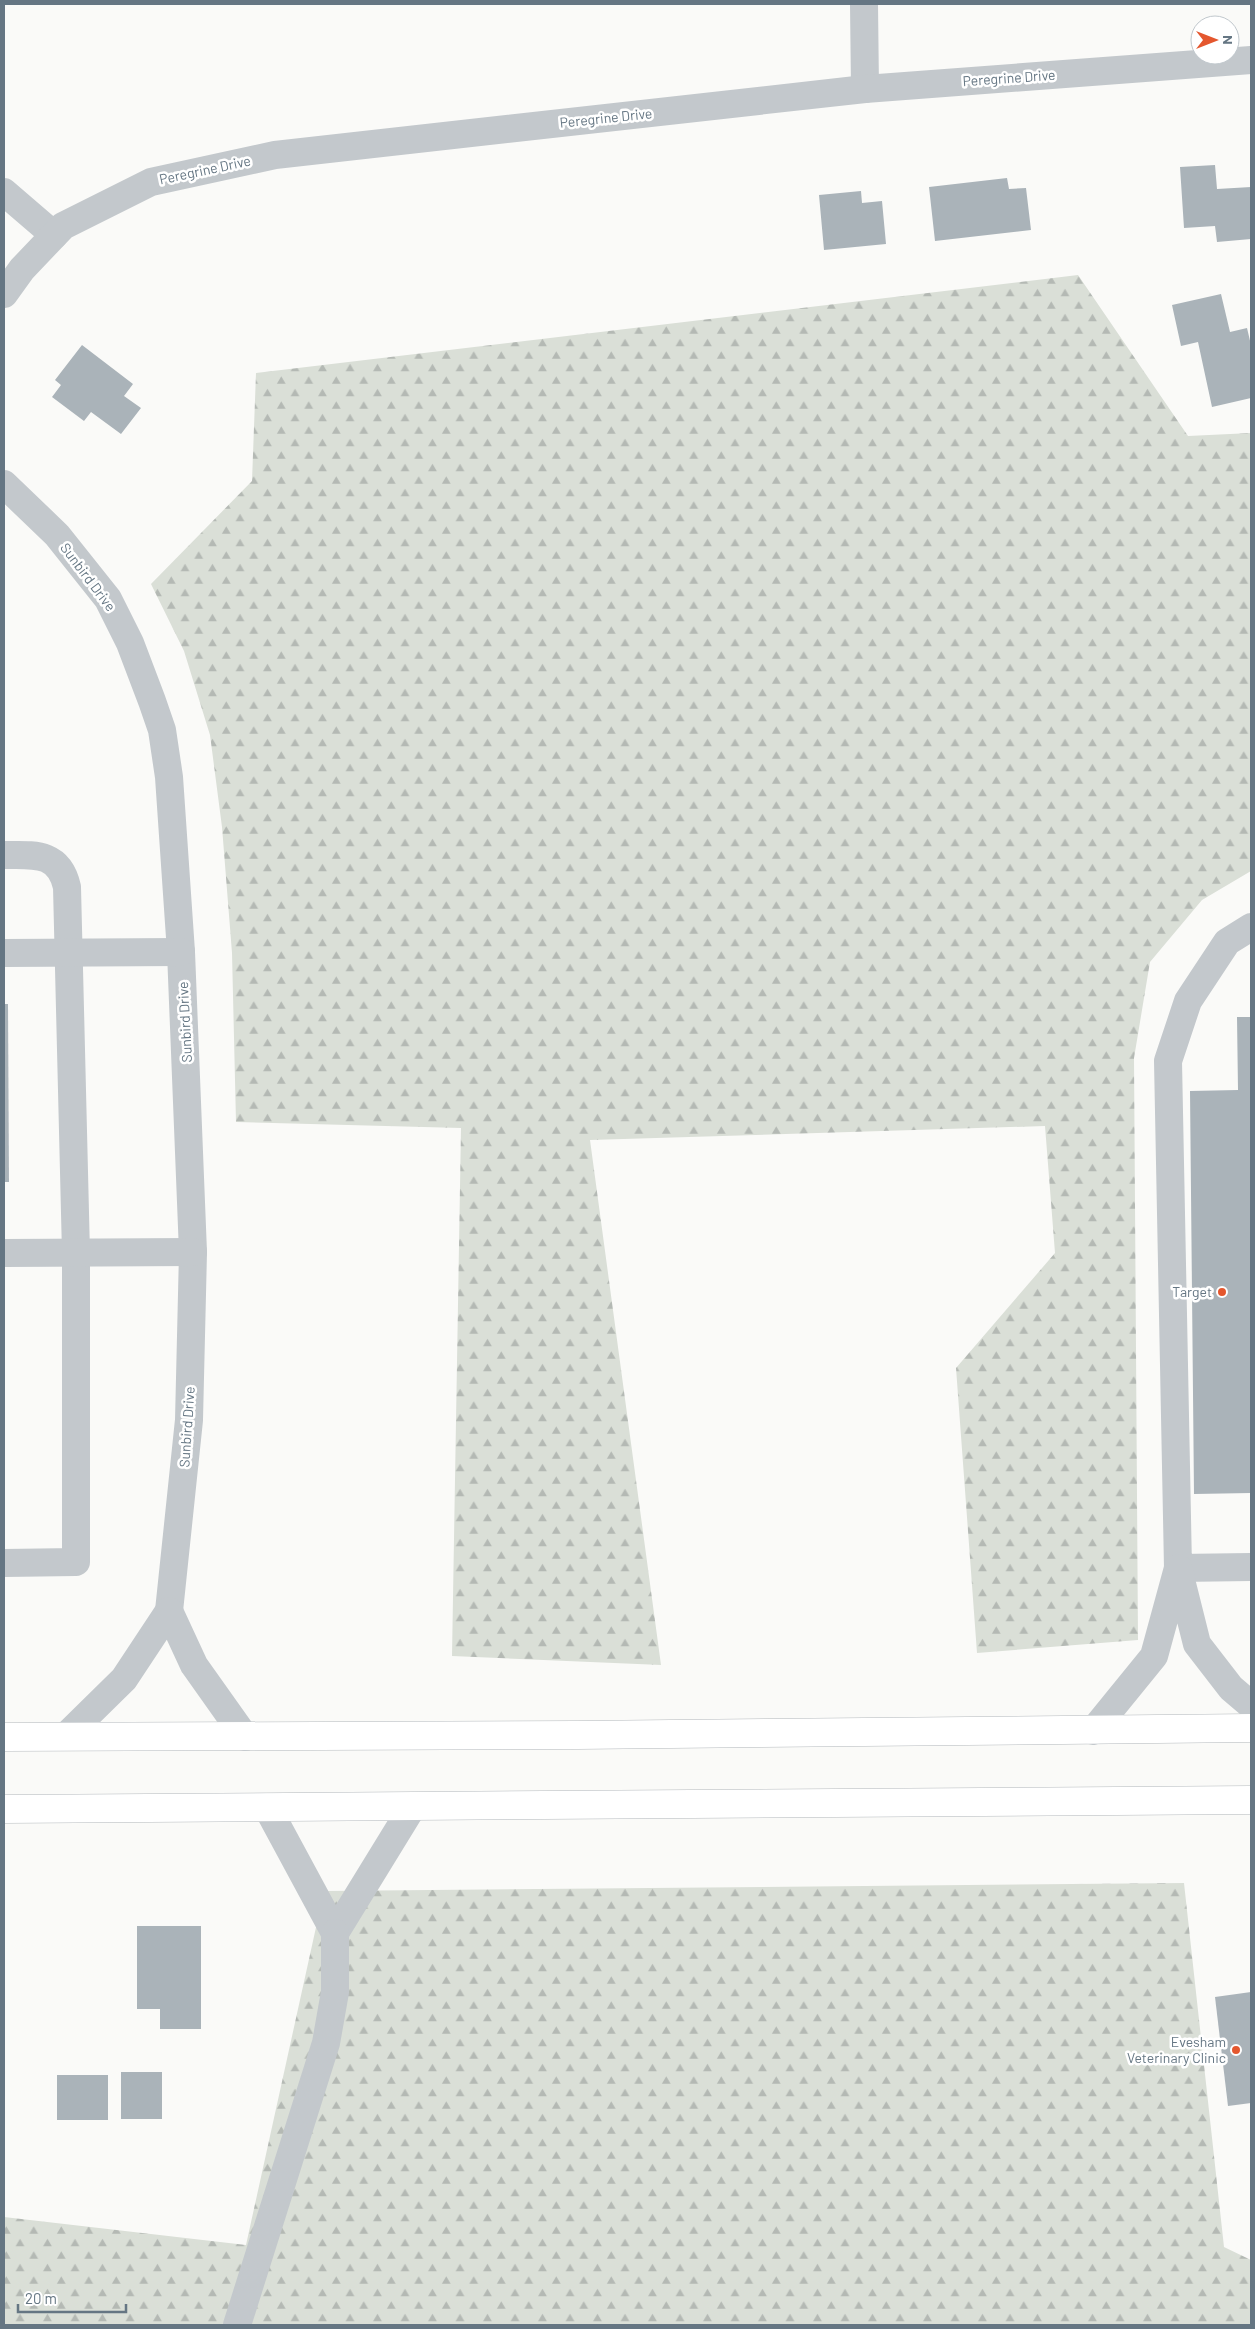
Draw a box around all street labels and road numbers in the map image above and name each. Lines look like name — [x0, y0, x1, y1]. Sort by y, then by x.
street label: Peregrine Drive — [962, 66, 1056, 89]
street label: Peregrine Drive — [559, 104, 653, 131]
street label: Peregrine Drive — [158, 152, 252, 187]
street label: Sunbird Drive — [57, 539, 120, 614]
street label: Sunbird Drive — [174, 981, 195, 1063]
street label: Sunbird Drive — [175, 1386, 198, 1468]

